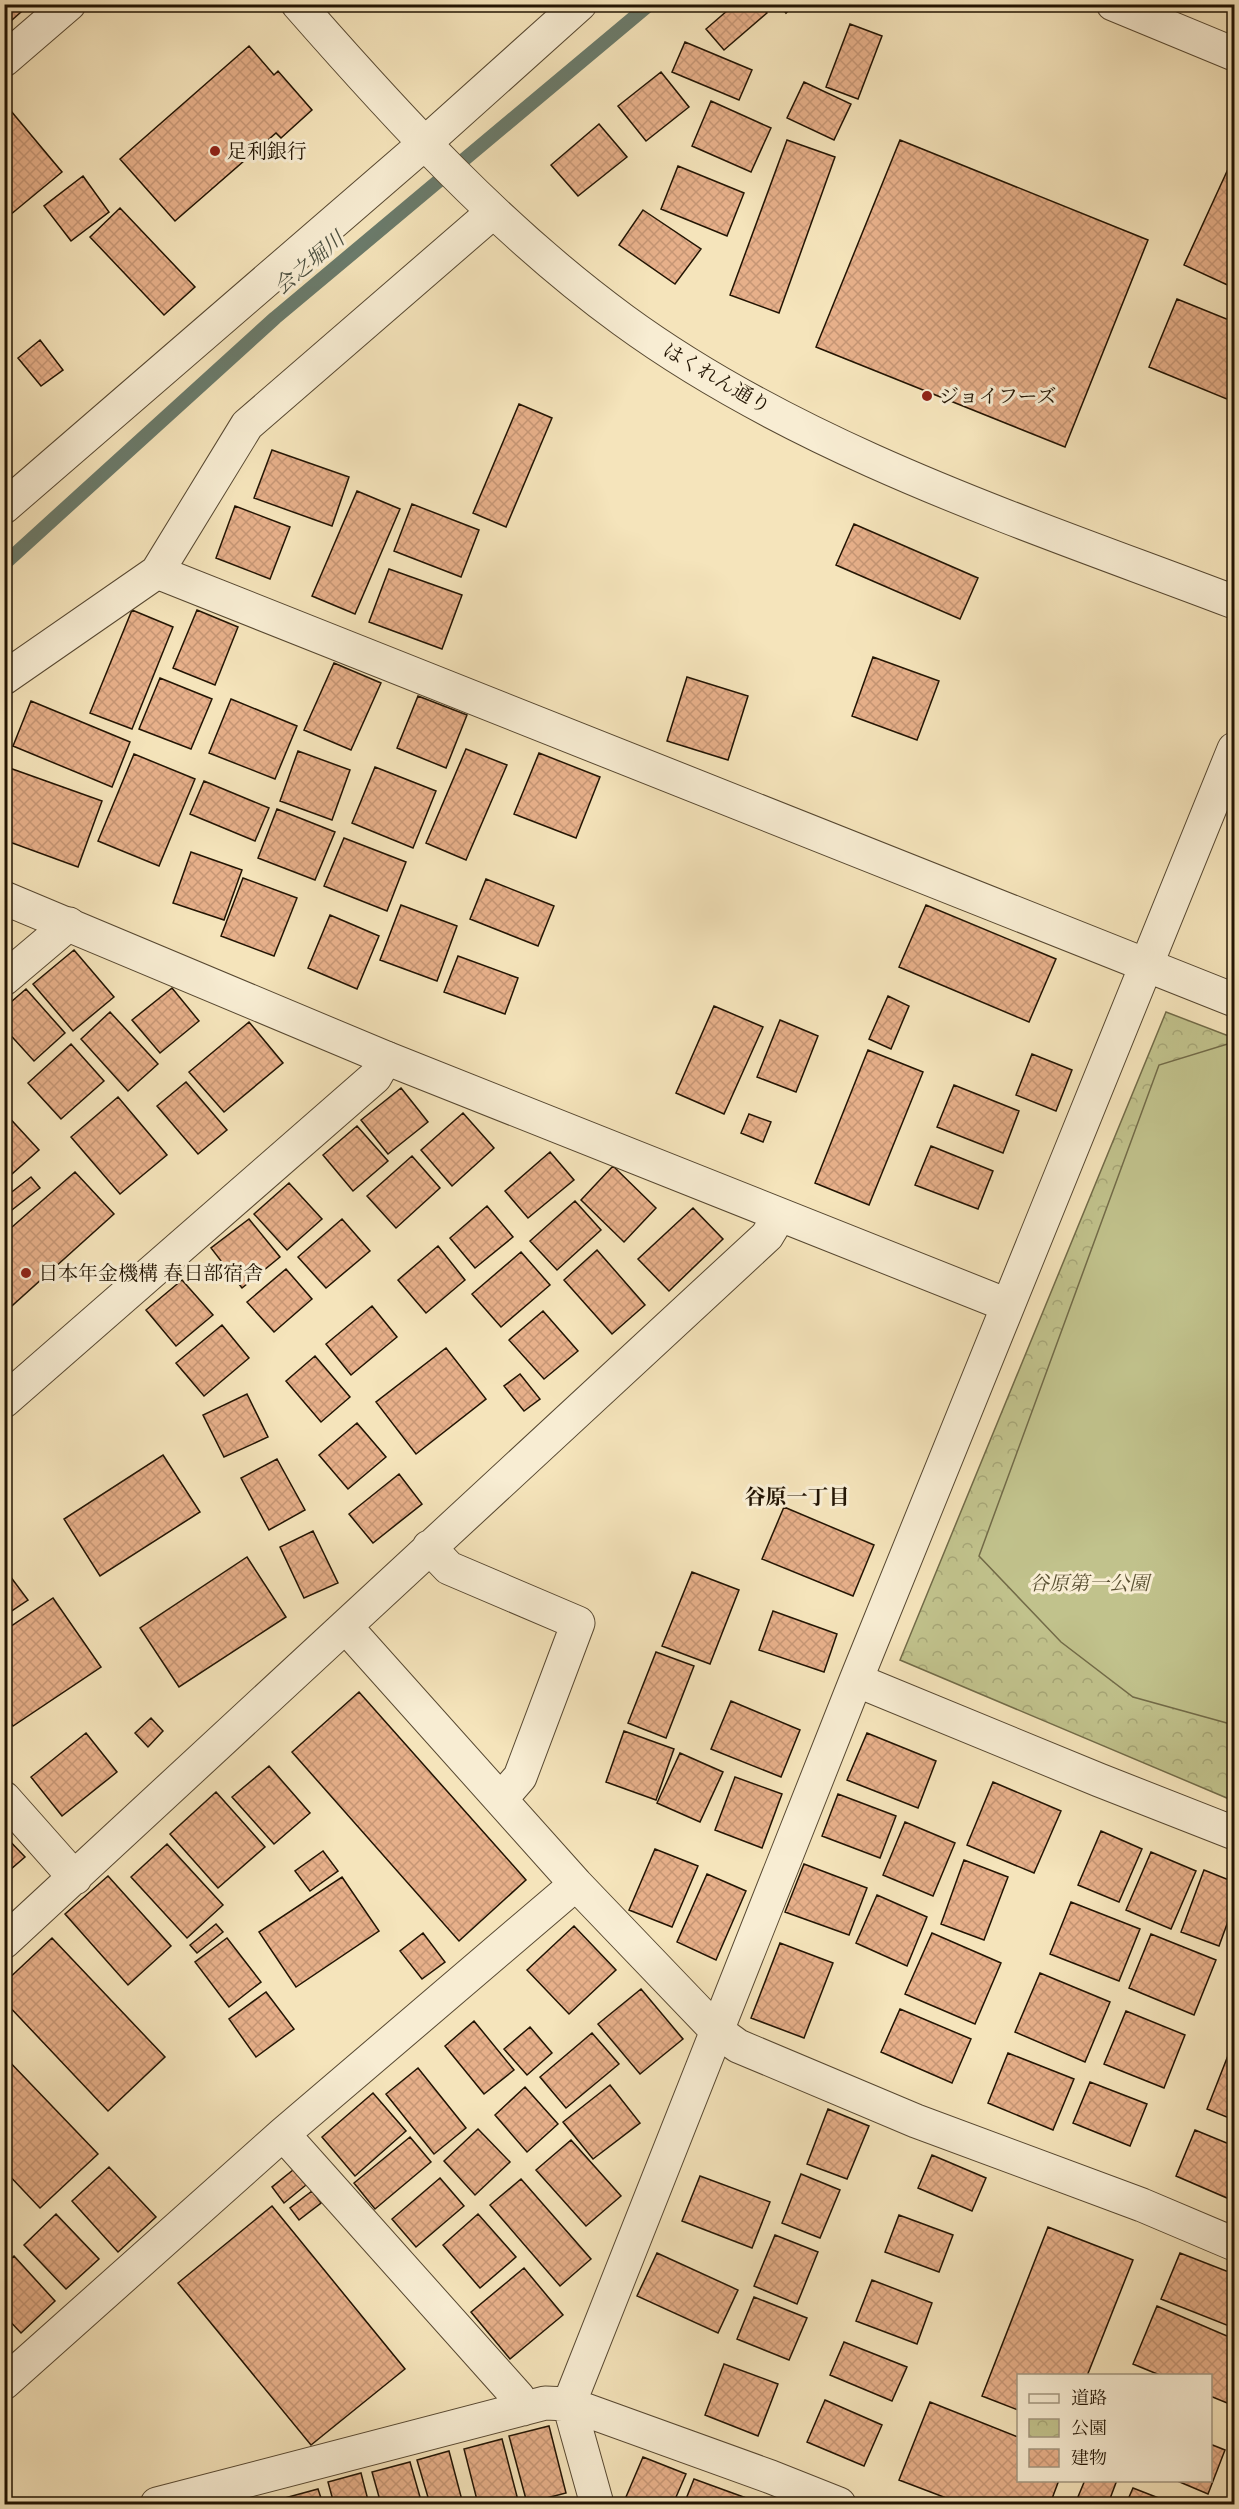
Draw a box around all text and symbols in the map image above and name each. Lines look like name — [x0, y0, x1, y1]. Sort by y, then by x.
place label: 足利銀行 — [227, 139, 307, 163]
marker: 足利銀行 — [208, 144, 222, 158]
water label: 会之堀川 — [268, 225, 350, 299]
street label: はくれん通り — [659, 338, 775, 418]
place label: ジョイフーズ — [939, 384, 1056, 408]
marker: ジョイフーズ — [920, 389, 934, 403]
place label: 日本年金機構 春日部宿舎 — [38, 1261, 263, 1285]
marker: 日本年金機構 春日部宿舎 — [19, 1266, 33, 1280]
district label: 谷原一丁目 — [745, 1484, 850, 1509]
park label: 谷原第一公園 — [1029, 1571, 1152, 1595]
legend — [1017, 2374, 1212, 2482]
text: 道路 — [1071, 2387, 1107, 2409]
text: 公園 — [1071, 2417, 1107, 2439]
text: 建物 — [1071, 2447, 1107, 2469]

